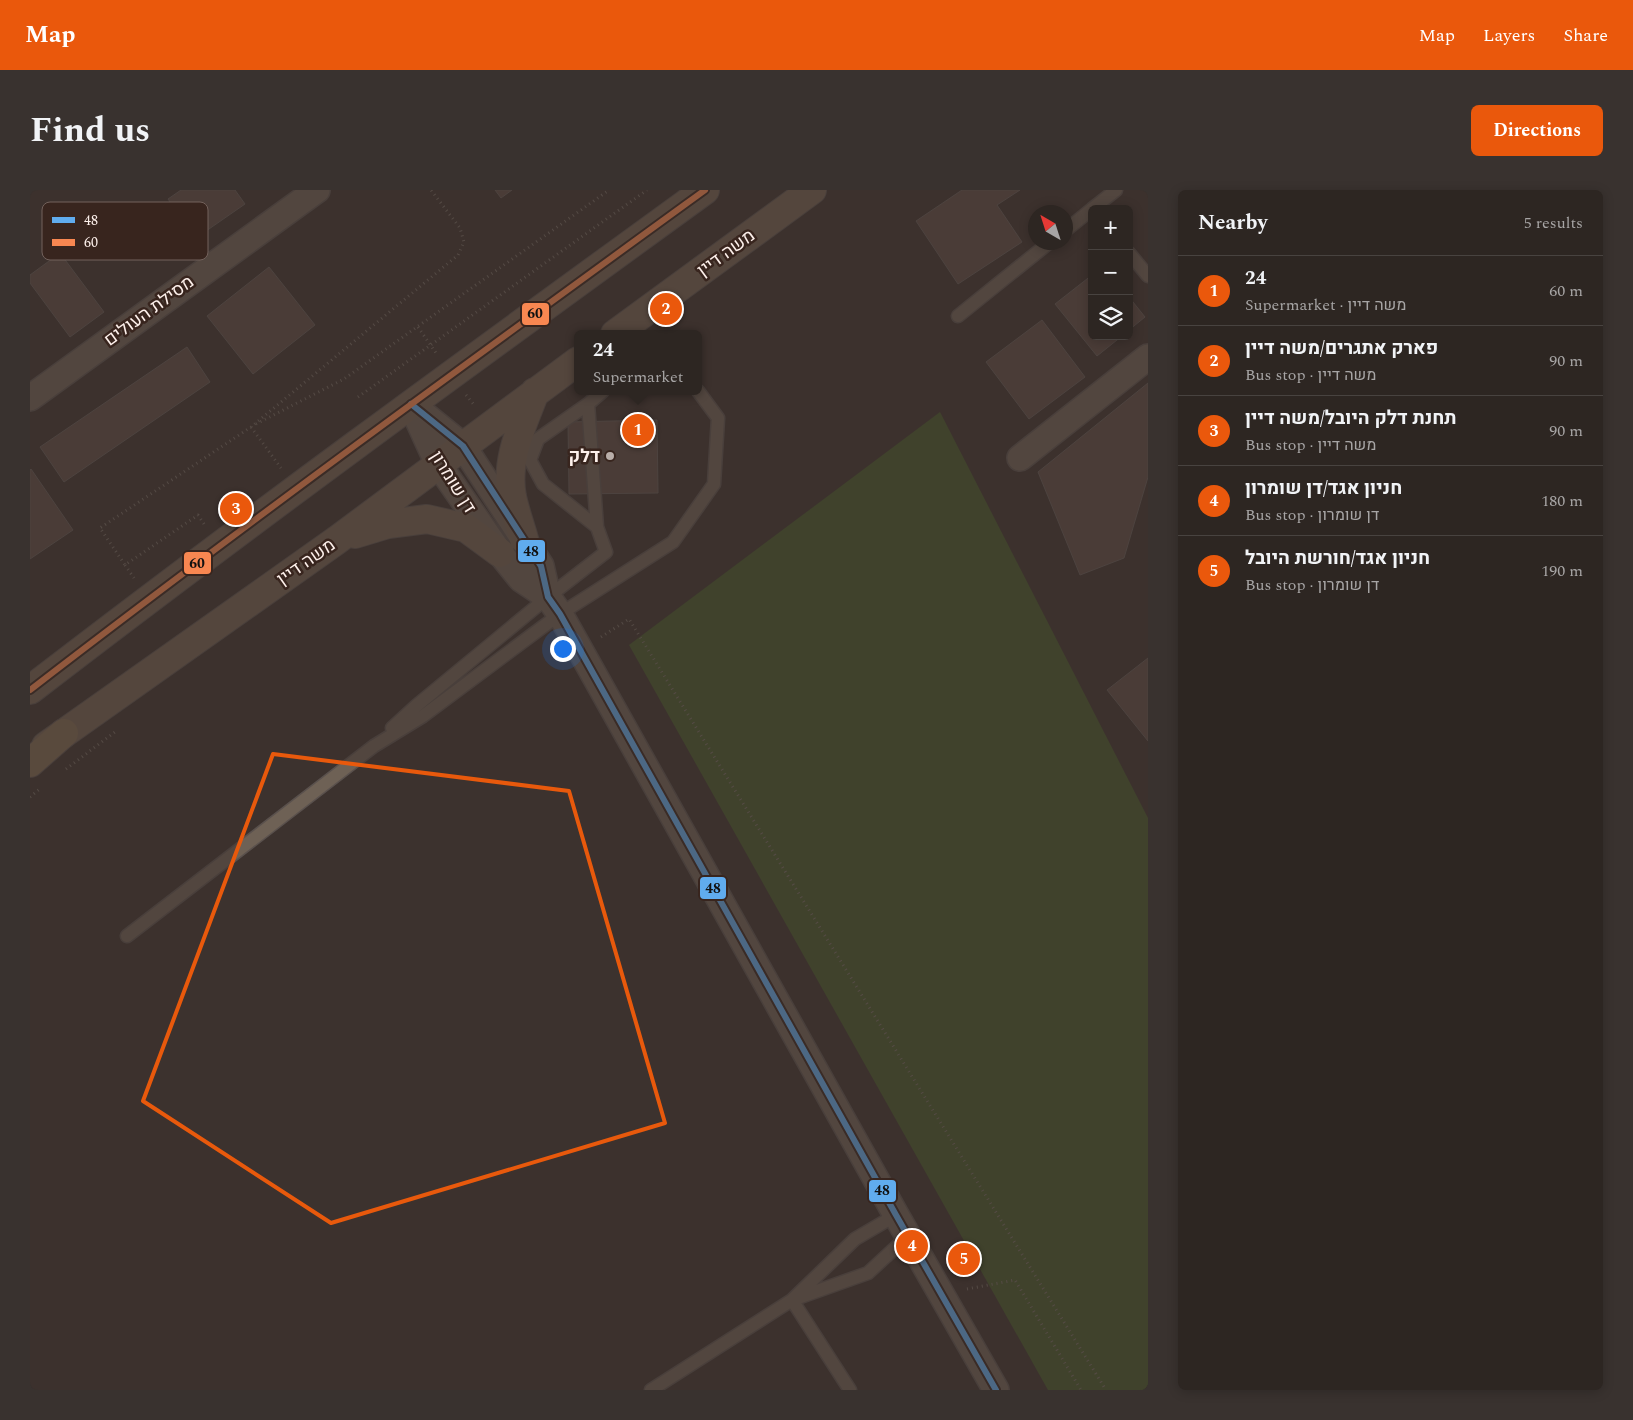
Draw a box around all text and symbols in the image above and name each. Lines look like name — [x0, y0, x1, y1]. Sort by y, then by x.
text: Map — [25, 17, 75, 53]
text: Map — [1419, 22, 1455, 49]
text: Layers — [1483, 22, 1535, 49]
text: Share — [1563, 22, 1608, 49]
text: Find us — [30, 104, 150, 157]
button: Directions — [1471, 105, 1603, 156]
legend — [42, 202, 208, 260]
north arrow — [1028, 205, 1073, 250]
map controls — [1088, 205, 1133, 340]
button: + — [1088, 205, 1133, 250]
text: Nearby — [1198, 207, 1268, 239]
text: 48 — [84, 210, 98, 231]
text: 5 results — [1524, 211, 1583, 235]
street label: משה דיין — [691, 223, 761, 283]
text: 60 — [84, 232, 98, 253]
button: − — [1088, 250, 1133, 295]
text: 24 — [1245, 264, 1266, 293]
street label: מסילת העולים — [98, 269, 200, 353]
text: 1 — [1210, 279, 1218, 303]
text: 60 m — [1549, 279, 1583, 303]
pin: 2 — [650, 290, 682, 328]
text: Supermarket · משה דיין — [1245, 293, 1406, 317]
button: layers — [1088, 295, 1133, 340]
line badge: 60 — [521, 302, 550, 326]
text: 60 — [527, 303, 543, 324]
popup — [574, 330, 702, 395]
text: פארק אתגרים/משה דיין — [1245, 334, 1438, 363]
text: 24 — [593, 336, 614, 365]
text: 2 — [1210, 349, 1218, 373]
text: 90 m — [1549, 349, 1583, 373]
text: Bus stop · משה דיין — [1245, 363, 1376, 387]
text: Supermarket — [593, 365, 683, 389]
text: תחנת דלק היובל/משה דיין — [1245, 404, 1456, 433]
pin: 1 — [622, 411, 654, 449]
text: 3 — [1210, 419, 1218, 443]
text: 90 m — [1549, 419, 1583, 443]
text: Bus stop · משה דיין — [1245, 433, 1376, 457]
place label: דלק — [568, 443, 600, 470]
street label: דן שומרון — [423, 445, 483, 519]
marker: דלק — [604, 450, 616, 462]
text: חניון אגד/דן שומרון — [1245, 474, 1402, 503]
text: 4 — [1210, 489, 1218, 513]
text: 180 m — [1541, 489, 1583, 513]
pin: 3 — [220, 490, 252, 528]
text: Bus stop · דן שומרון — [1245, 503, 1379, 527]
street label: משה דיין — [271, 532, 341, 592]
line badge: 48 — [517, 539, 546, 563]
text: 48 — [523, 541, 539, 562]
text: חניון אגד/חורשת היובל — [1245, 544, 1430, 573]
line badge: 60 — [183, 551, 212, 575]
text: 60 — [189, 553, 205, 574]
text: 5 — [1210, 559, 1218, 583]
text: 190 m — [1541, 559, 1583, 583]
text: Bus stop · דן שומרון — [1245, 573, 1379, 597]
your location — [550, 636, 576, 662]
line badge: 48 — [699, 876, 727, 900]
text: 48 — [705, 878, 721, 899]
line badge: 48 — [868, 1179, 897, 1203]
text: 48 — [874, 1180, 890, 1201]
pin: 4 — [896, 1227, 928, 1265]
pin: 5 — [948, 1240, 980, 1278]

